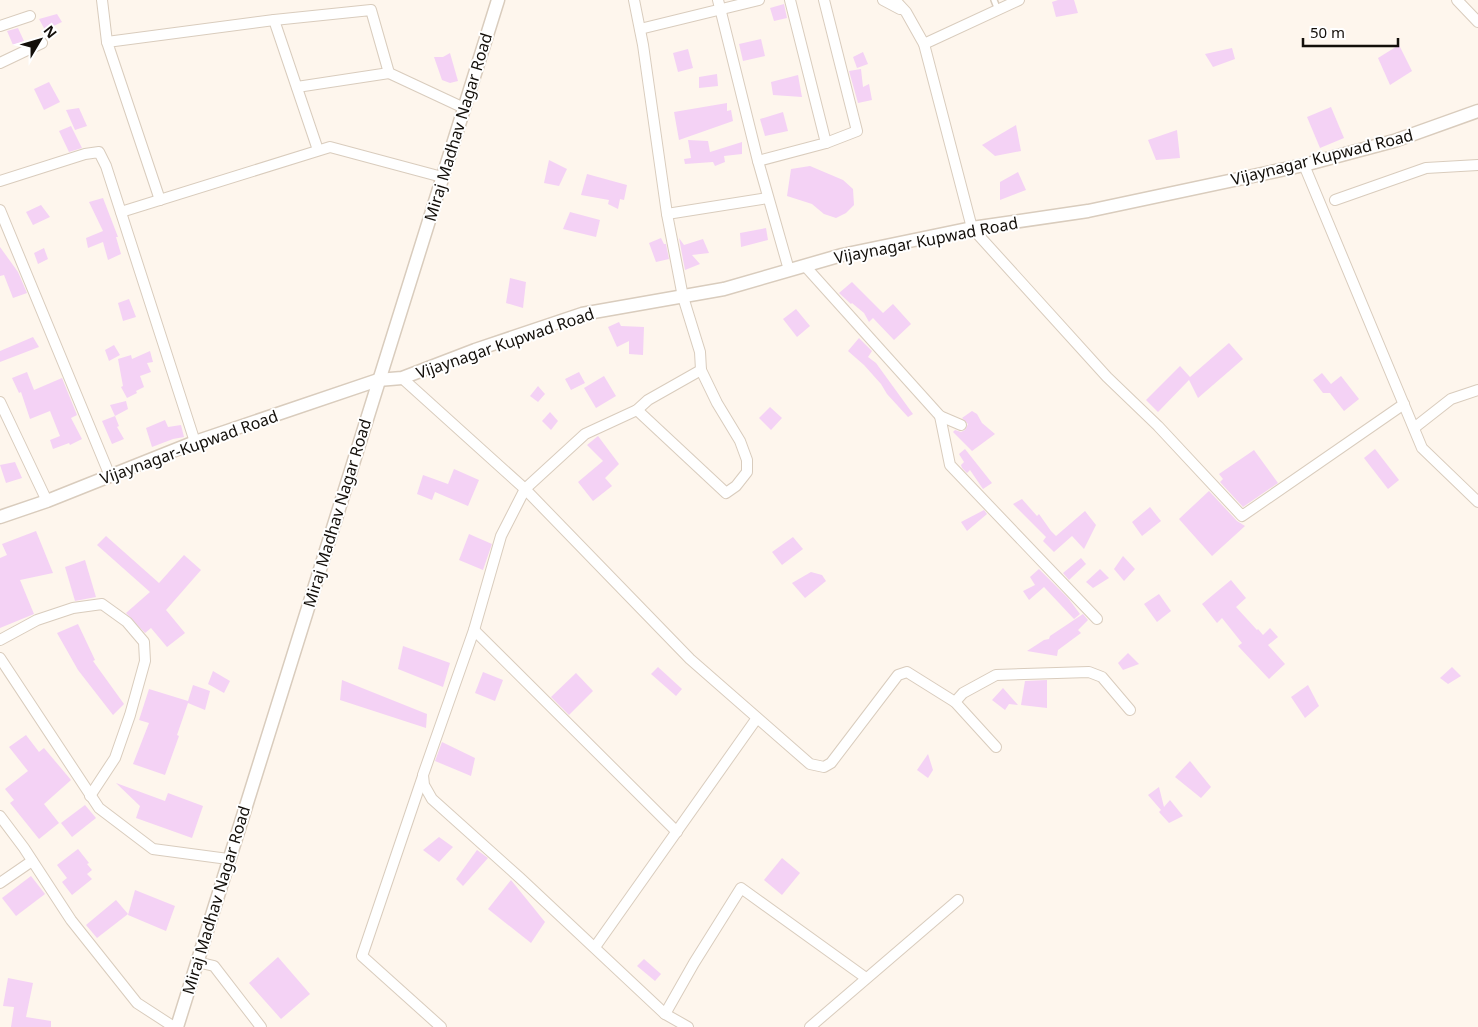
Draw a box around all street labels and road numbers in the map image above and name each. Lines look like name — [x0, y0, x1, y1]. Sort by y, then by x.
street label: Miraj Madhav Nagar Road — [419, 30, 497, 224]
street label: Vijaynagar Kupwad Road — [1229, 124, 1415, 190]
street label: Vijaynagar Kupwad Road — [832, 211, 1020, 269]
street label: Vijaynagar Kupwad Road — [413, 302, 597, 384]
street label: Vijaynagar-Kupwad Road — [97, 405, 281, 489]
street label: Miraj Madhav Nagar Road — [298, 416, 376, 610]
street label: Miraj Madhav Nagar Road — [177, 803, 255, 997]

